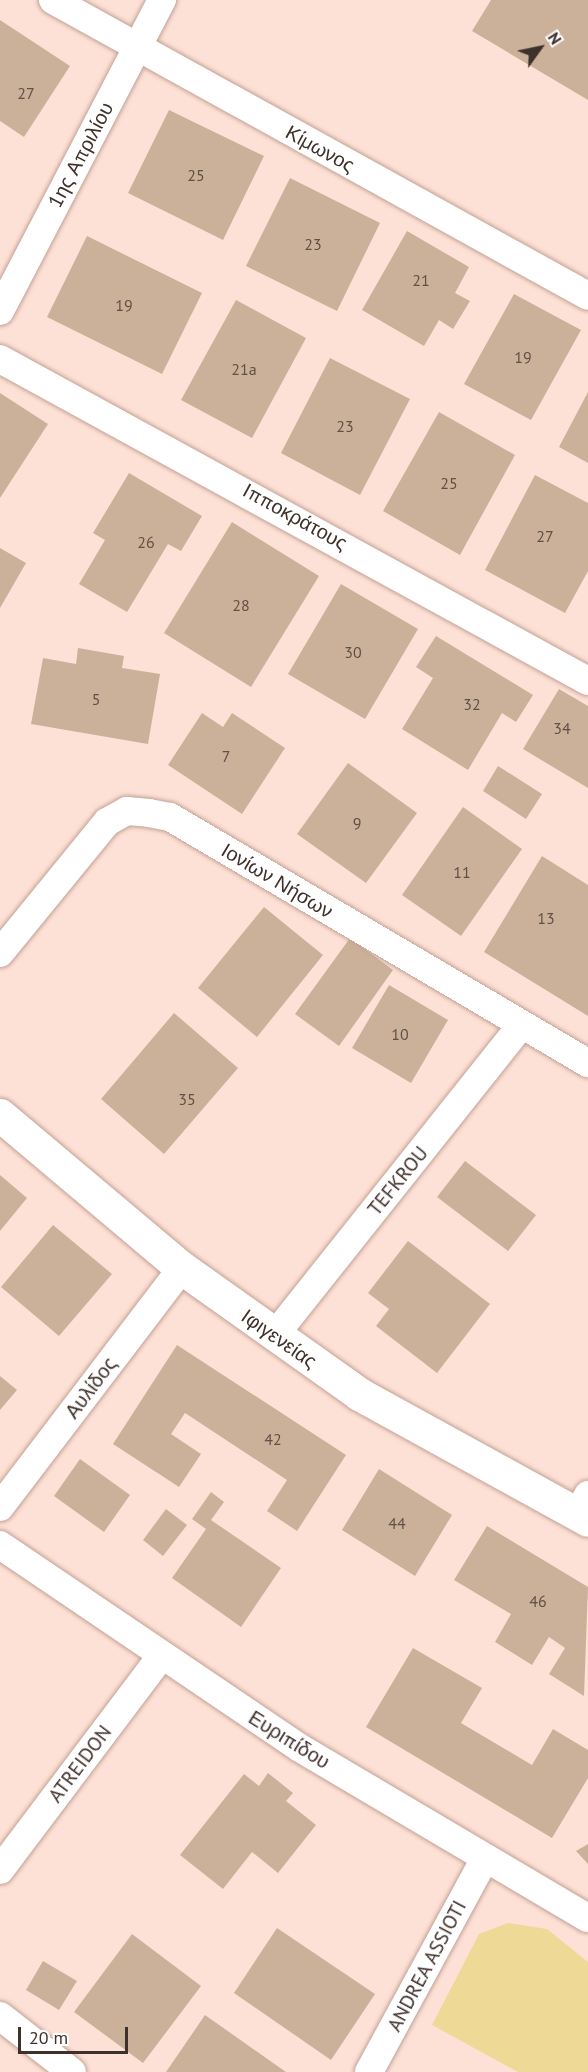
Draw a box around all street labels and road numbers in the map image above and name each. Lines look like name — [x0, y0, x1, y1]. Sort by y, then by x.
street label: 1ης Απριλίου — [43, 98, 119, 212]
street label: Κίμωνος — [281, 120, 359, 178]
street label: Ιπποκράτους — [239, 479, 351, 555]
street label: Ιονίων Νήσων — [217, 838, 337, 924]
street label: TEFKROU — [363, 1142, 433, 1220]
street label: Ιφιγενείας — [237, 1304, 321, 1374]
street label: Αυλίδος — [60, 1353, 122, 1423]
street label: Ευριπίδου — [244, 1706, 334, 1774]
street label: ATREIDON — [43, 1721, 117, 1807]
street label: ANDREA ASSIOTI — [382, 1896, 472, 2036]

